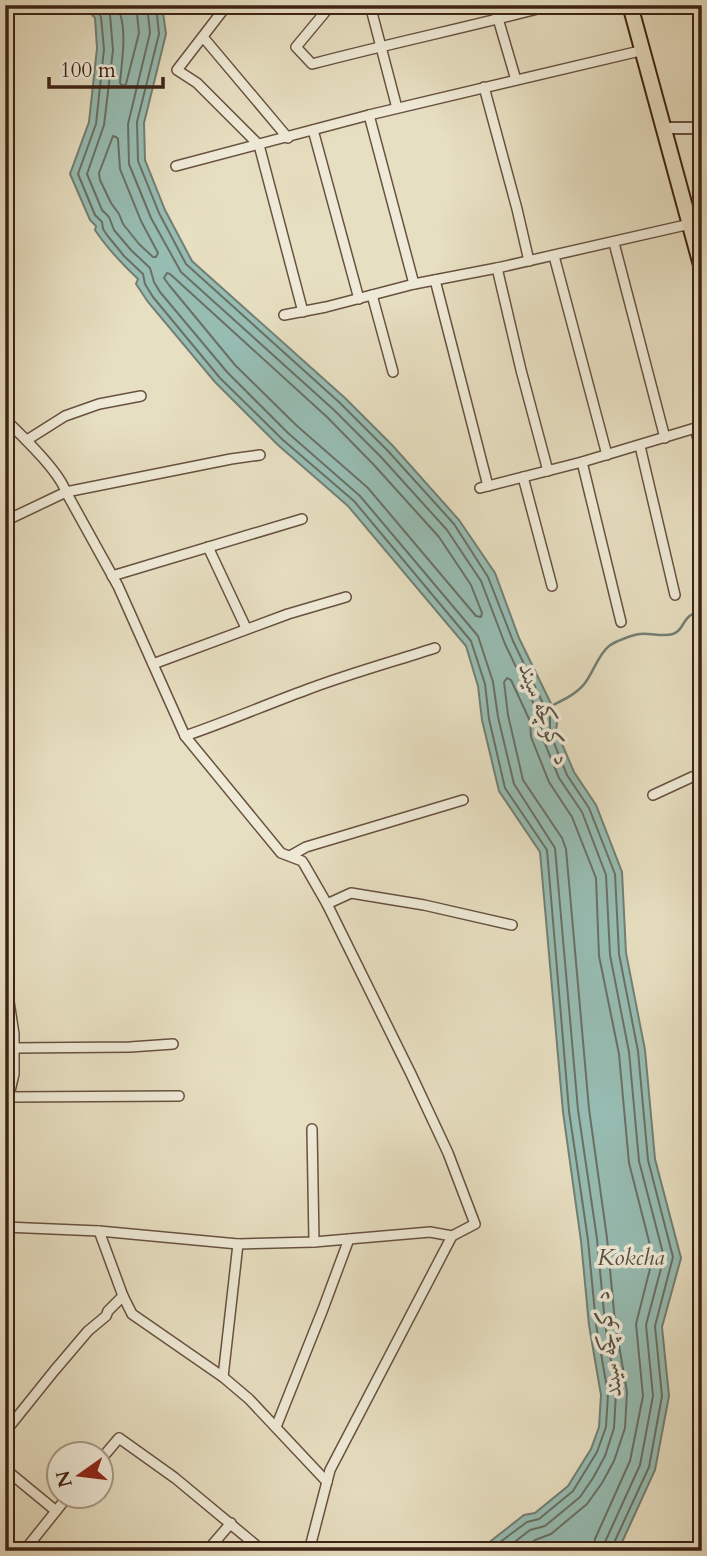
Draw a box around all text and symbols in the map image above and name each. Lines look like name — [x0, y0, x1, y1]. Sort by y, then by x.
scale bar — [49, 46, 163, 90]
text: 100 m — [60, 56, 116, 85]
water label: د کوکچه سیند — [511, 659, 578, 770]
water label: Kokcha — [597, 1242, 665, 1273]
water label: د کوکچه سیند — [586, 1289, 629, 1399]
north arrow — [46, 1440, 116, 1510]
text: N — [50, 1467, 79, 1490]

